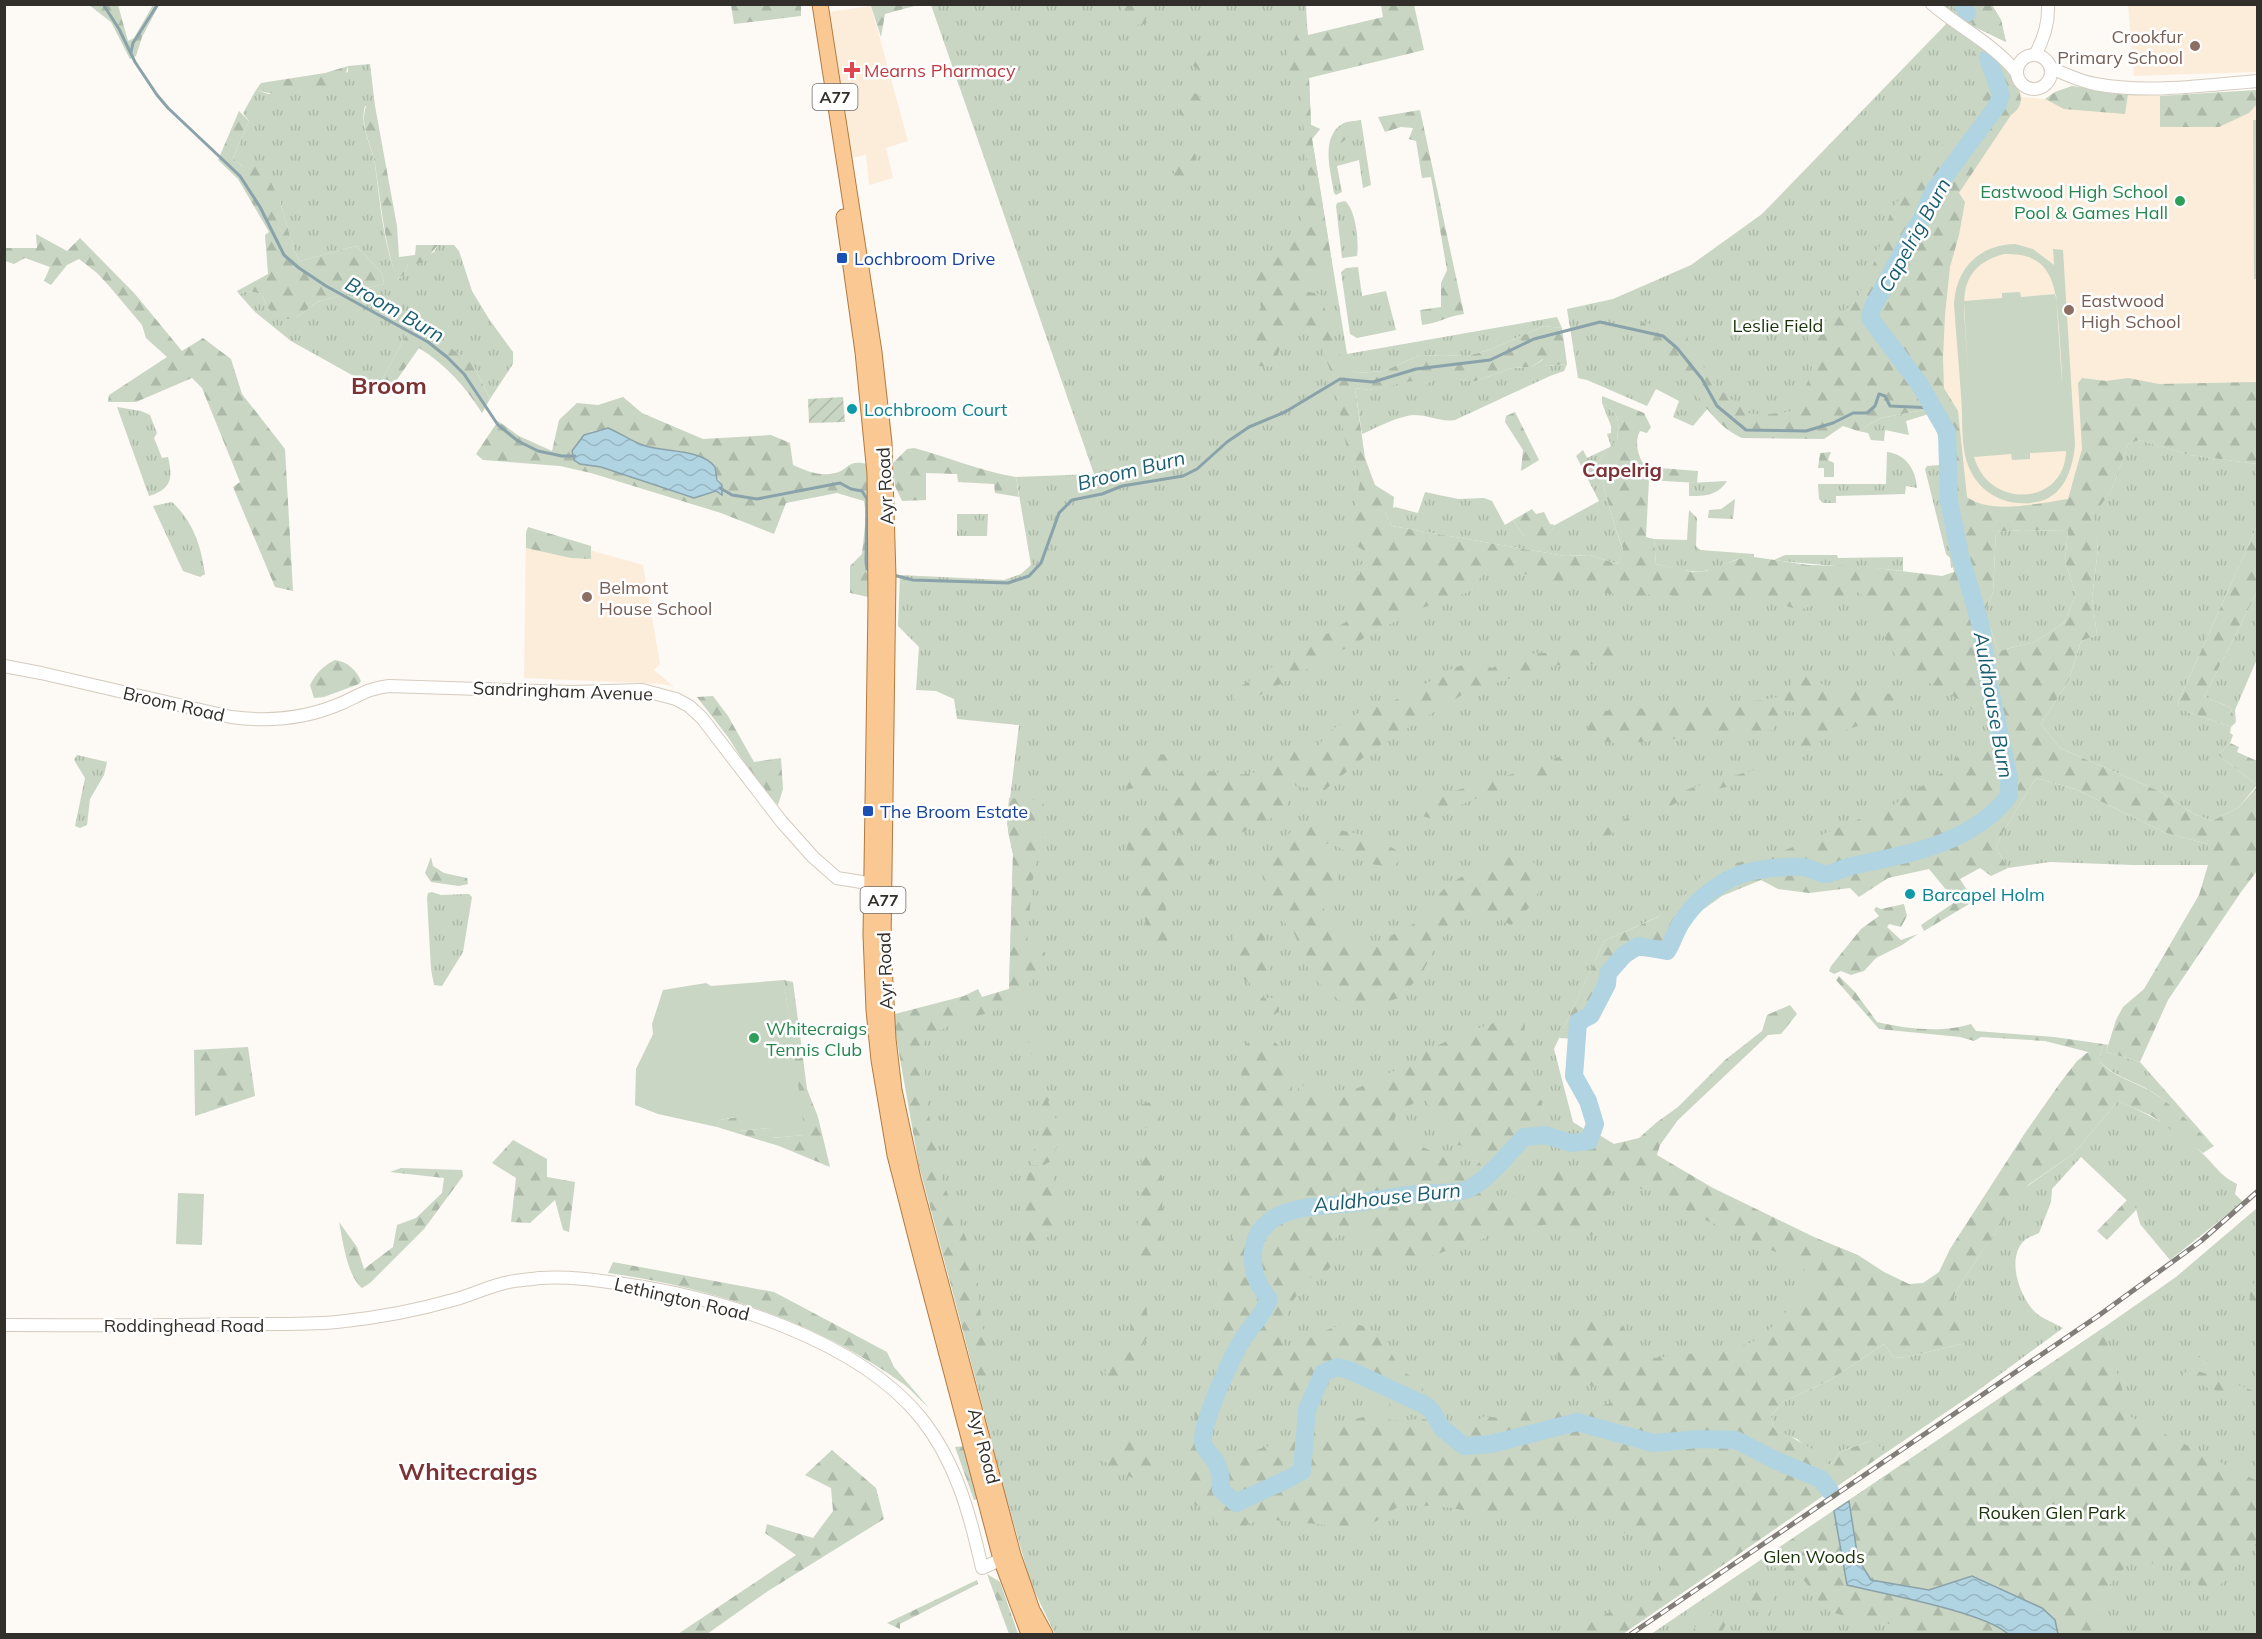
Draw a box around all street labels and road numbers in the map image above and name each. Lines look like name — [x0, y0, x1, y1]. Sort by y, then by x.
road number: A77 — [812, 84, 858, 110]
street label: Ayr Road — [871, 447, 899, 525]
street label: Sandringham Avenue — [473, 676, 653, 706]
street label: Broom Road — [121, 681, 227, 727]
road number: A77 — [860, 887, 906, 913]
street label: Ayr Road — [872, 932, 898, 1010]
street label: Lethington Road — [612, 1272, 752, 1326]
street label: Roddinghead Road — [104, 1314, 264, 1337]
street label: Ayr Road — [963, 1406, 1005, 1486]

